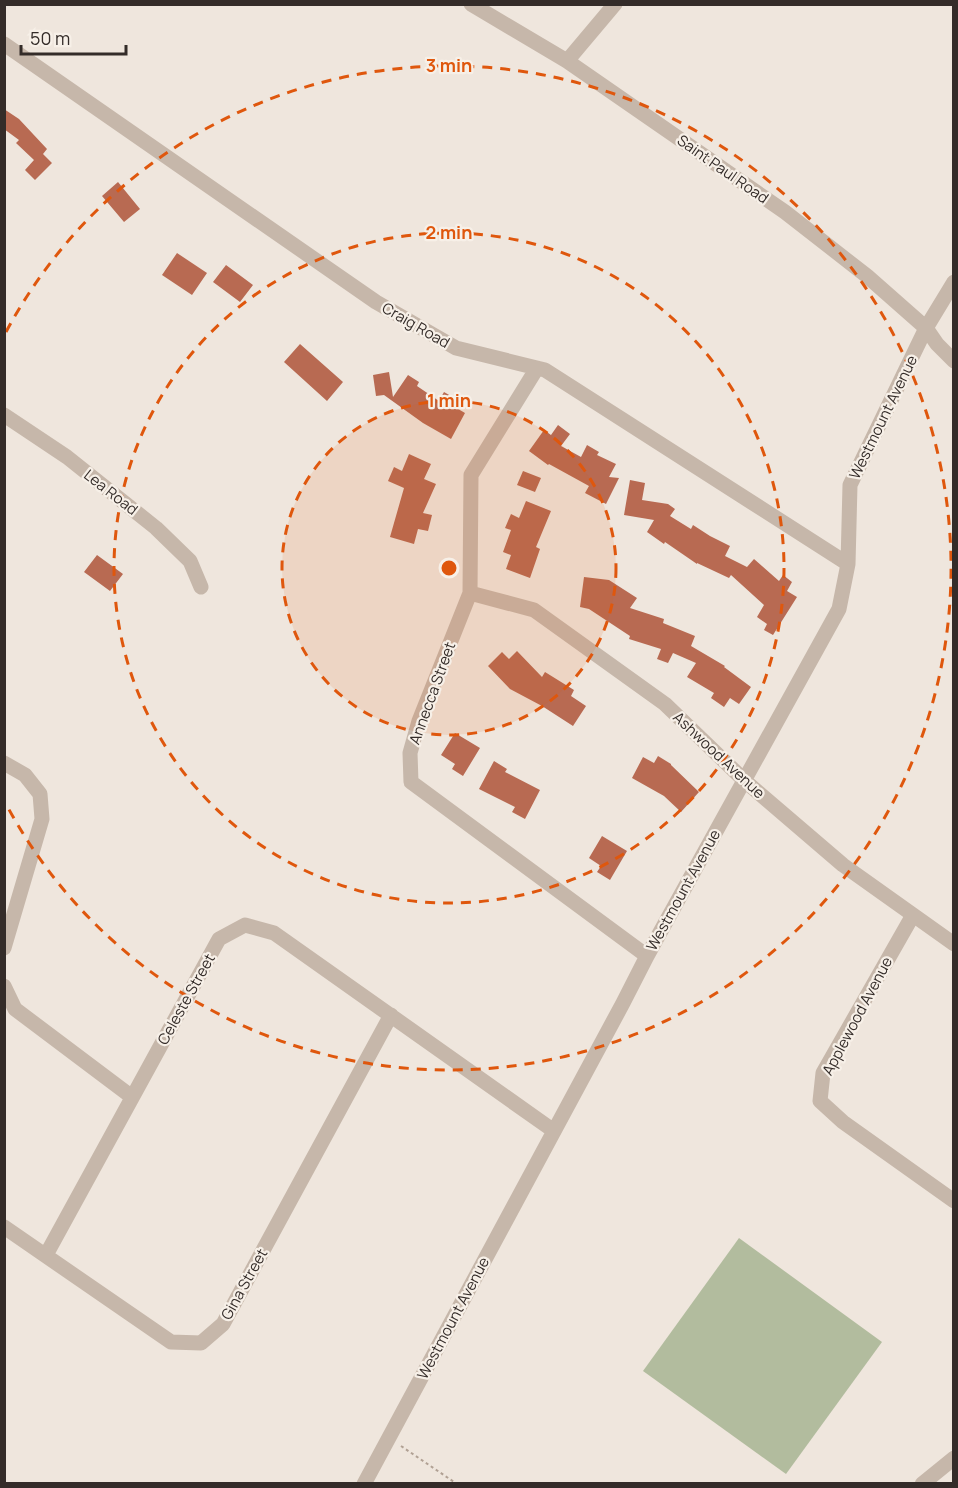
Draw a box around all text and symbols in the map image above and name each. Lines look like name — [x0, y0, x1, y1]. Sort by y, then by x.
scale bar — [21, 18, 126, 56]
text: 50 m — [30, 26, 70, 50]
text: 3 min — [426, 53, 472, 77]
street label: Saint Paul Road — [673, 130, 773, 208]
text: 2 min — [426, 220, 472, 244]
street label: Craig Road — [378, 297, 454, 353]
street label: Westmount Avenue — [844, 351, 922, 483]
text: 1 min — [427, 388, 471, 412]
street label: Lea Road — [80, 464, 142, 520]
centre of rings — [439, 558, 459, 578]
street label: Annecca Street — [404, 639, 460, 747]
street label: Ashwood Avenue — [669, 707, 770, 803]
street label: Westmount Avenue — [641, 825, 725, 954]
street label: Celeste Street — [152, 950, 220, 1048]
street label: Applewood Avenue — [817, 953, 897, 1079]
street label: Gina Street — [216, 1245, 272, 1323]
street label: Westmount Avenue — [412, 1253, 494, 1383]

